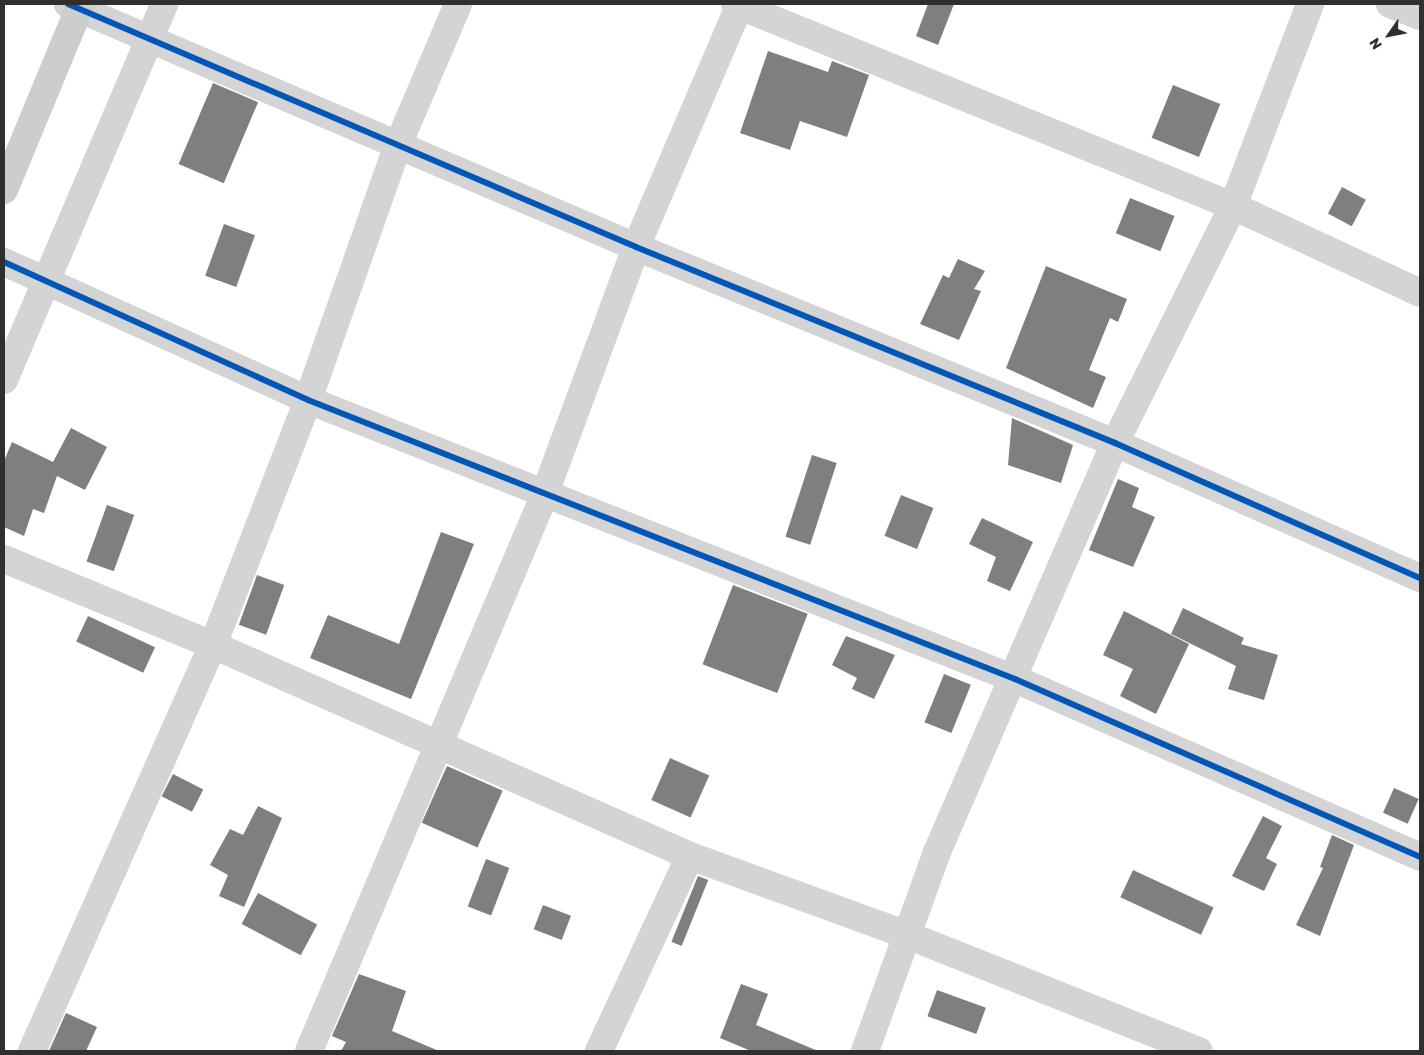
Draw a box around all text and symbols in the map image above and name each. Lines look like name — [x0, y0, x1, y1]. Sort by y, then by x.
north arrow — [1364, 10, 1414, 60]
text: N — [1366, 35, 1386, 52]

